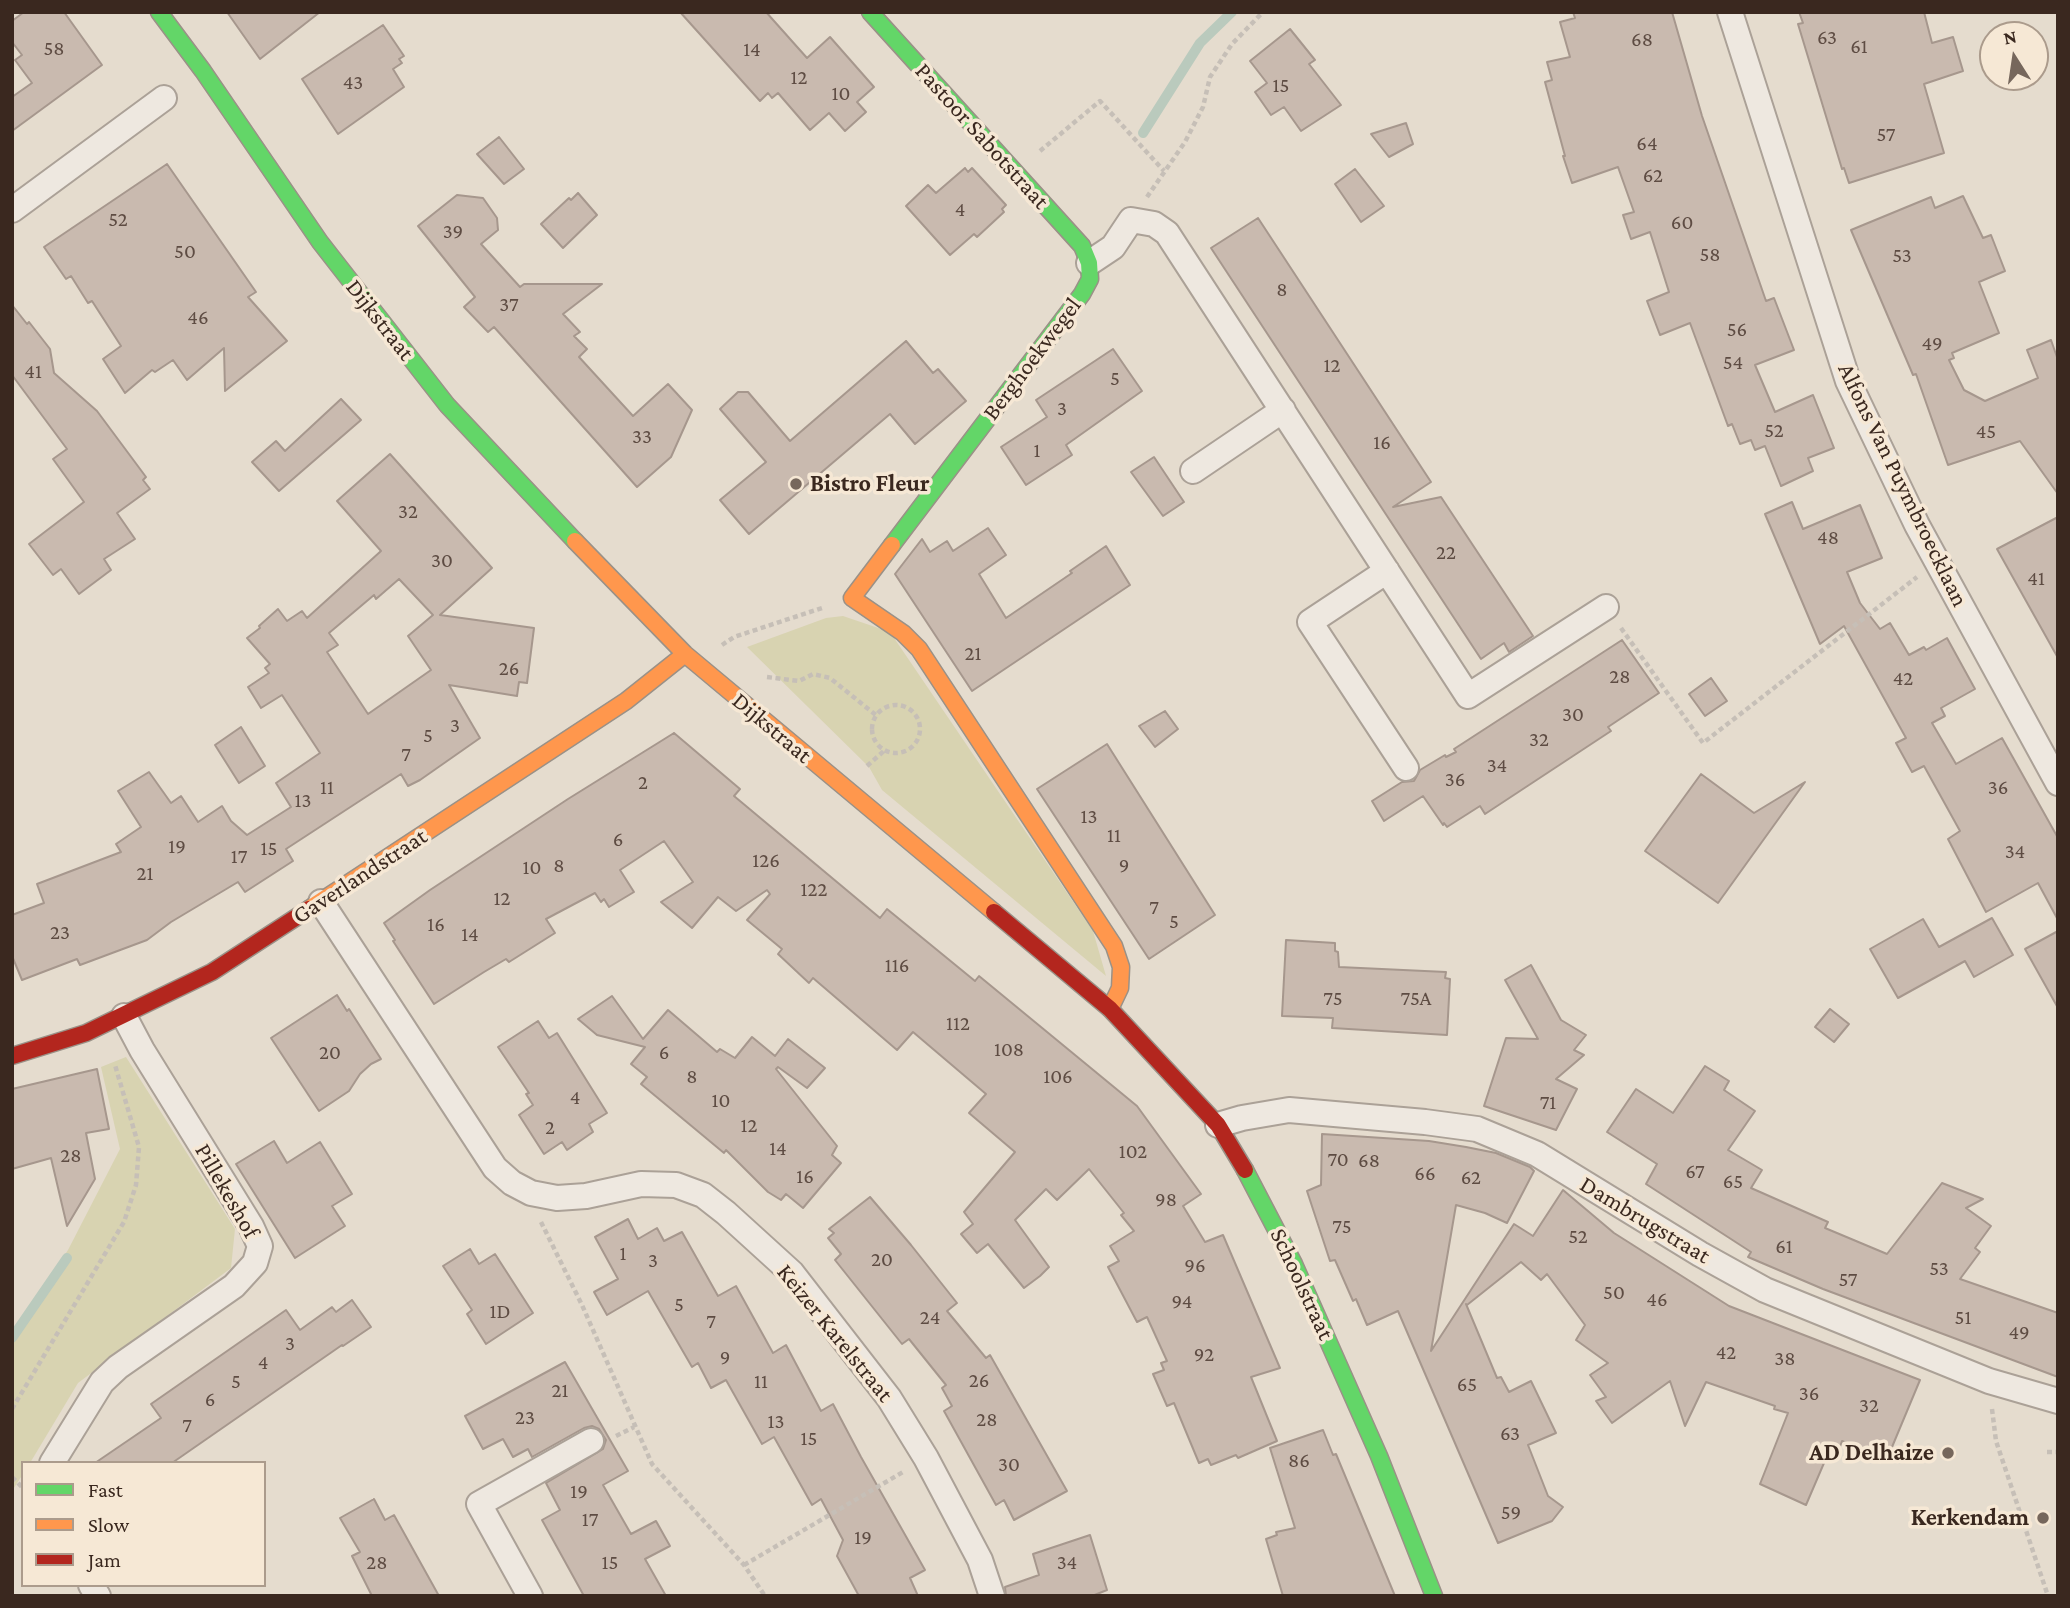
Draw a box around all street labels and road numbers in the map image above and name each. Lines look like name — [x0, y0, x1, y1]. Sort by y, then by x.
street label: Pastoor Sabotstraat — [909, 57, 1055, 215]
street label: Dijkstraat — [339, 274, 421, 366]
street label: Berghoekwegel — [977, 292, 1087, 426]
street label: Alfons Van Puymbroecklaan — [1831, 358, 1975, 612]
street label: Dijkstraat — [726, 686, 818, 770]
street label: Gaverlandstraat — [287, 822, 433, 930]
street label: Pillekeshof — [188, 1138, 266, 1244]
street label: Dambrugstraat — [1575, 1170, 1715, 1270]
street label: Schoolstraat — [1264, 1224, 1340, 1344]
street label: Keizer Karelstraat — [771, 1258, 899, 1408]

